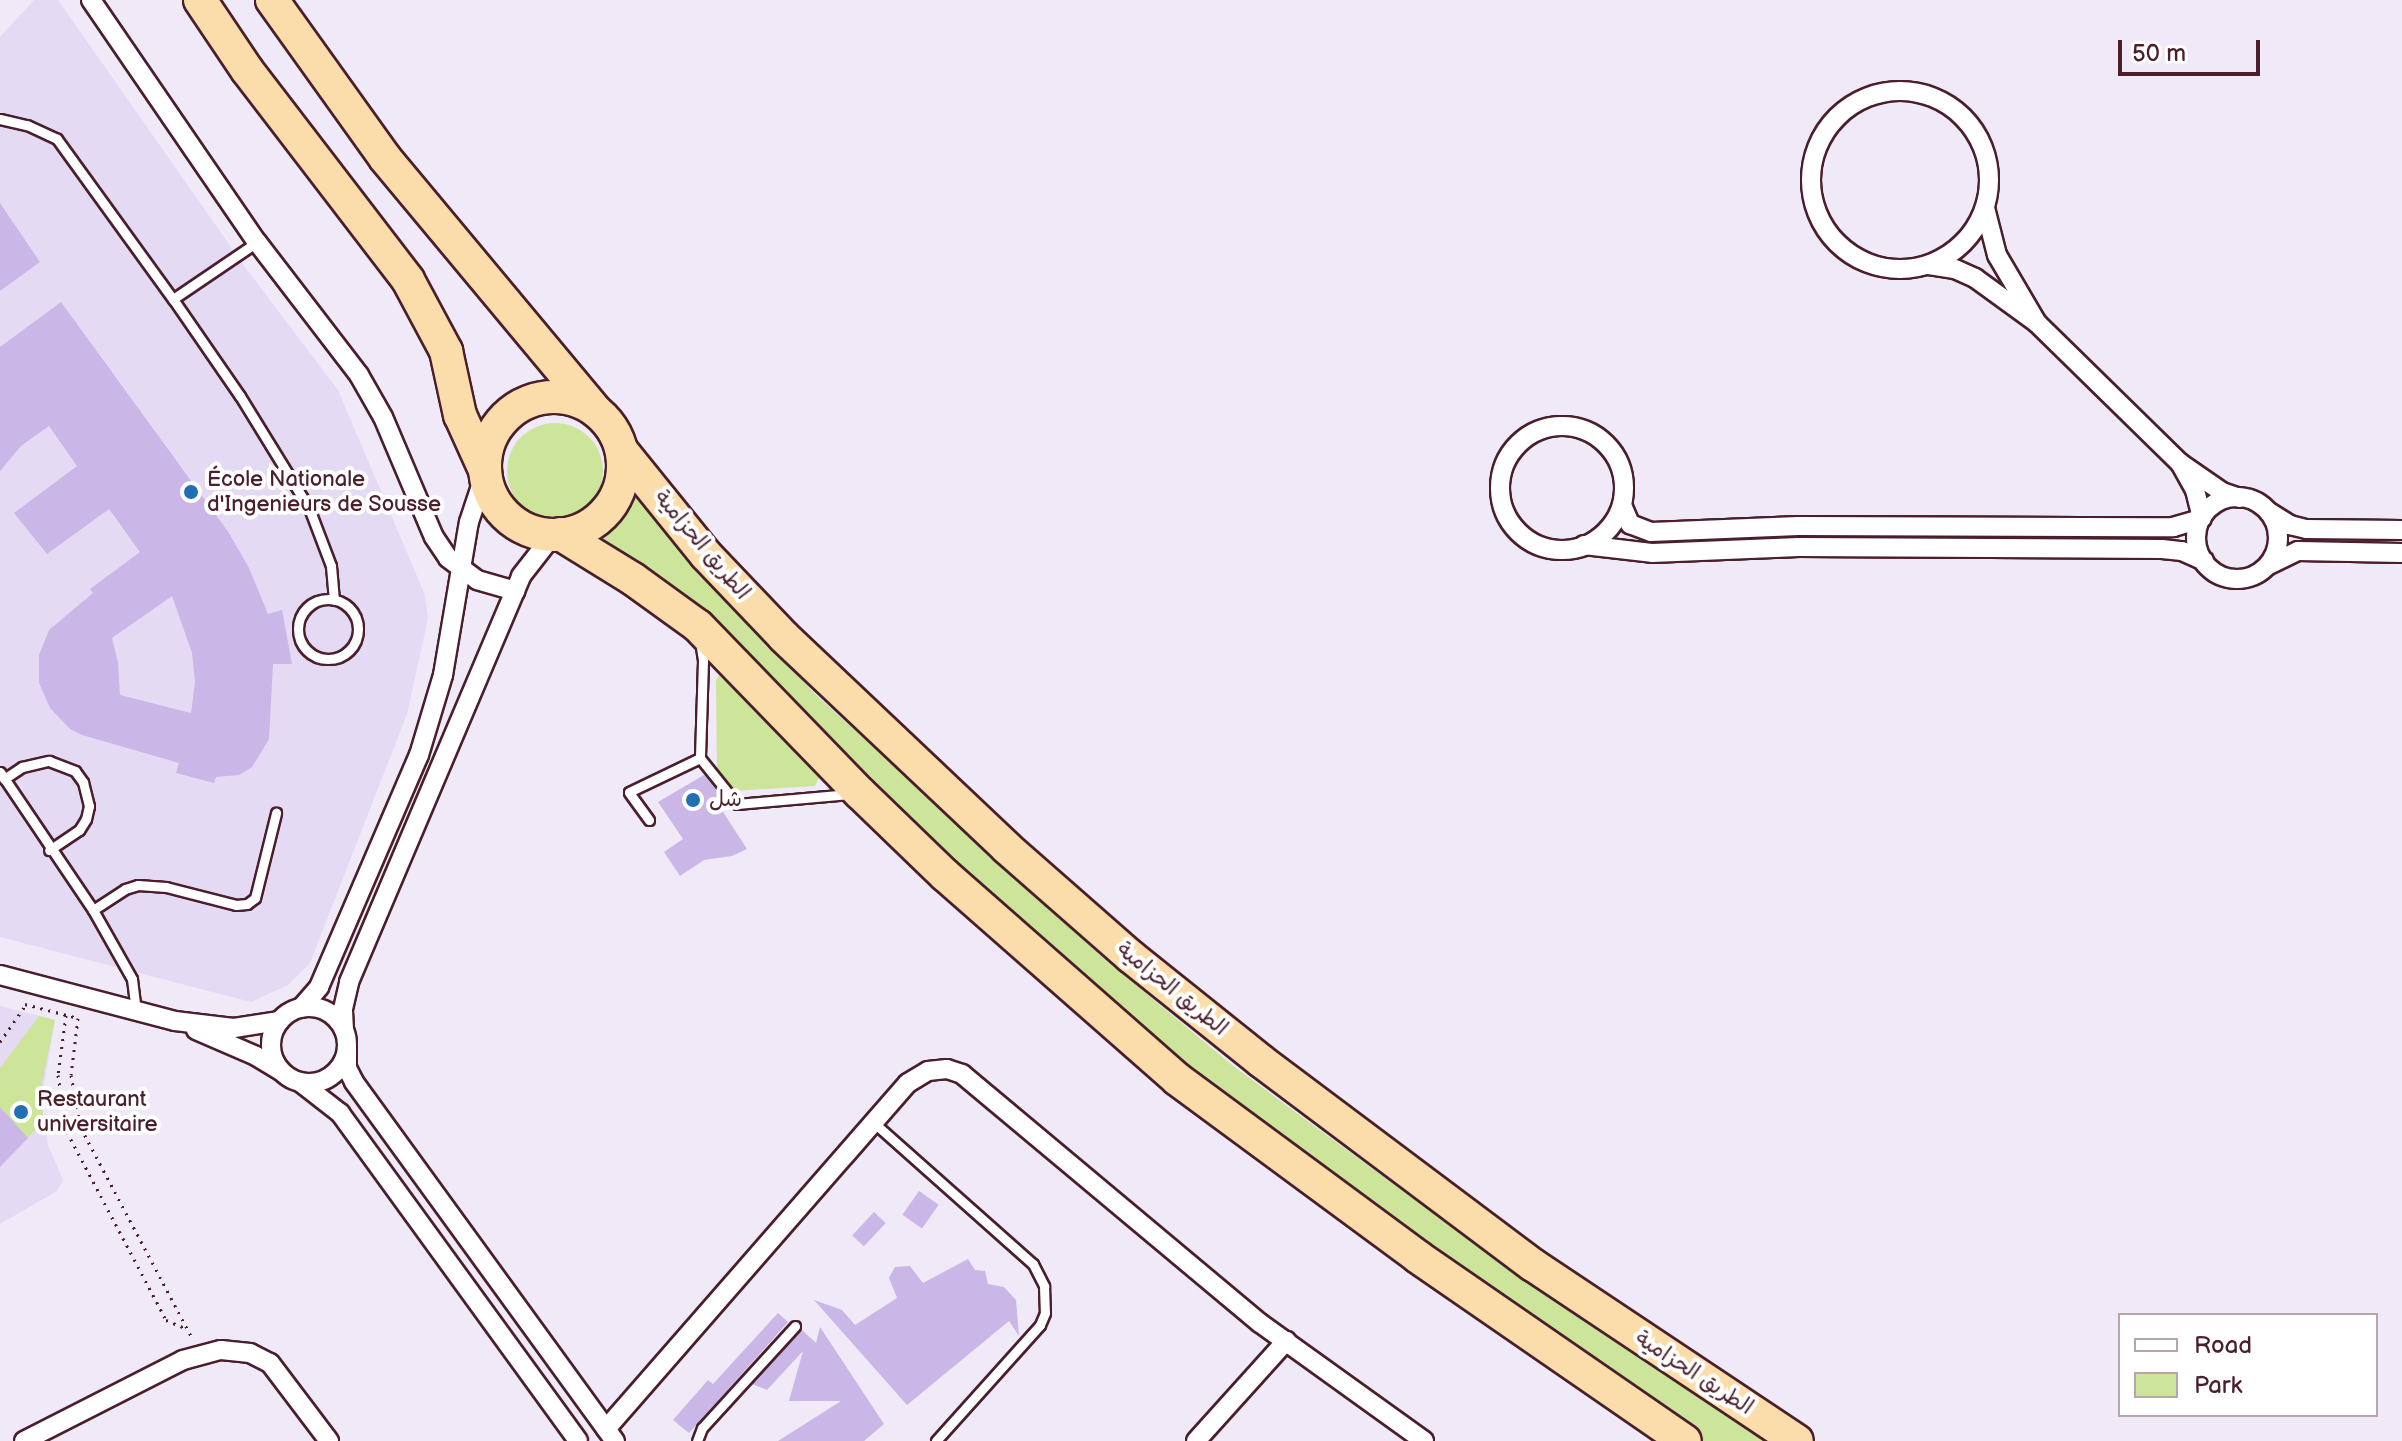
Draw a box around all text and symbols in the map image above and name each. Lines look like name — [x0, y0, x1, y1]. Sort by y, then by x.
scale bar — [2122, 24, 2264, 74]
text: 50 m — [2132, 39, 2186, 68]
place label: École Nationale d'Ingenieurs de Sousse — [207, 466, 441, 518]
marker: École Nationale d'Ingenieurs de Sousse — [182, 483, 200, 501]
street label: الطريق الحزامية — [648, 485, 756, 605]
place label: شل — [709, 787, 742, 813]
marker: شل — [684, 791, 702, 809]
street label: الطريق الحزامية — [1111, 936, 1233, 1042]
place label: Restaurant universitaire — [37, 1086, 158, 1138]
marker: Restaurant universitaire — [12, 1103, 30, 1121]
legend — [2118, 1313, 2378, 1417]
street label: الطريق الحزامية — [1630, 1325, 1758, 1421]
text: Road — [2194, 1331, 2252, 1360]
text: Park — [2194, 1371, 2242, 1400]

